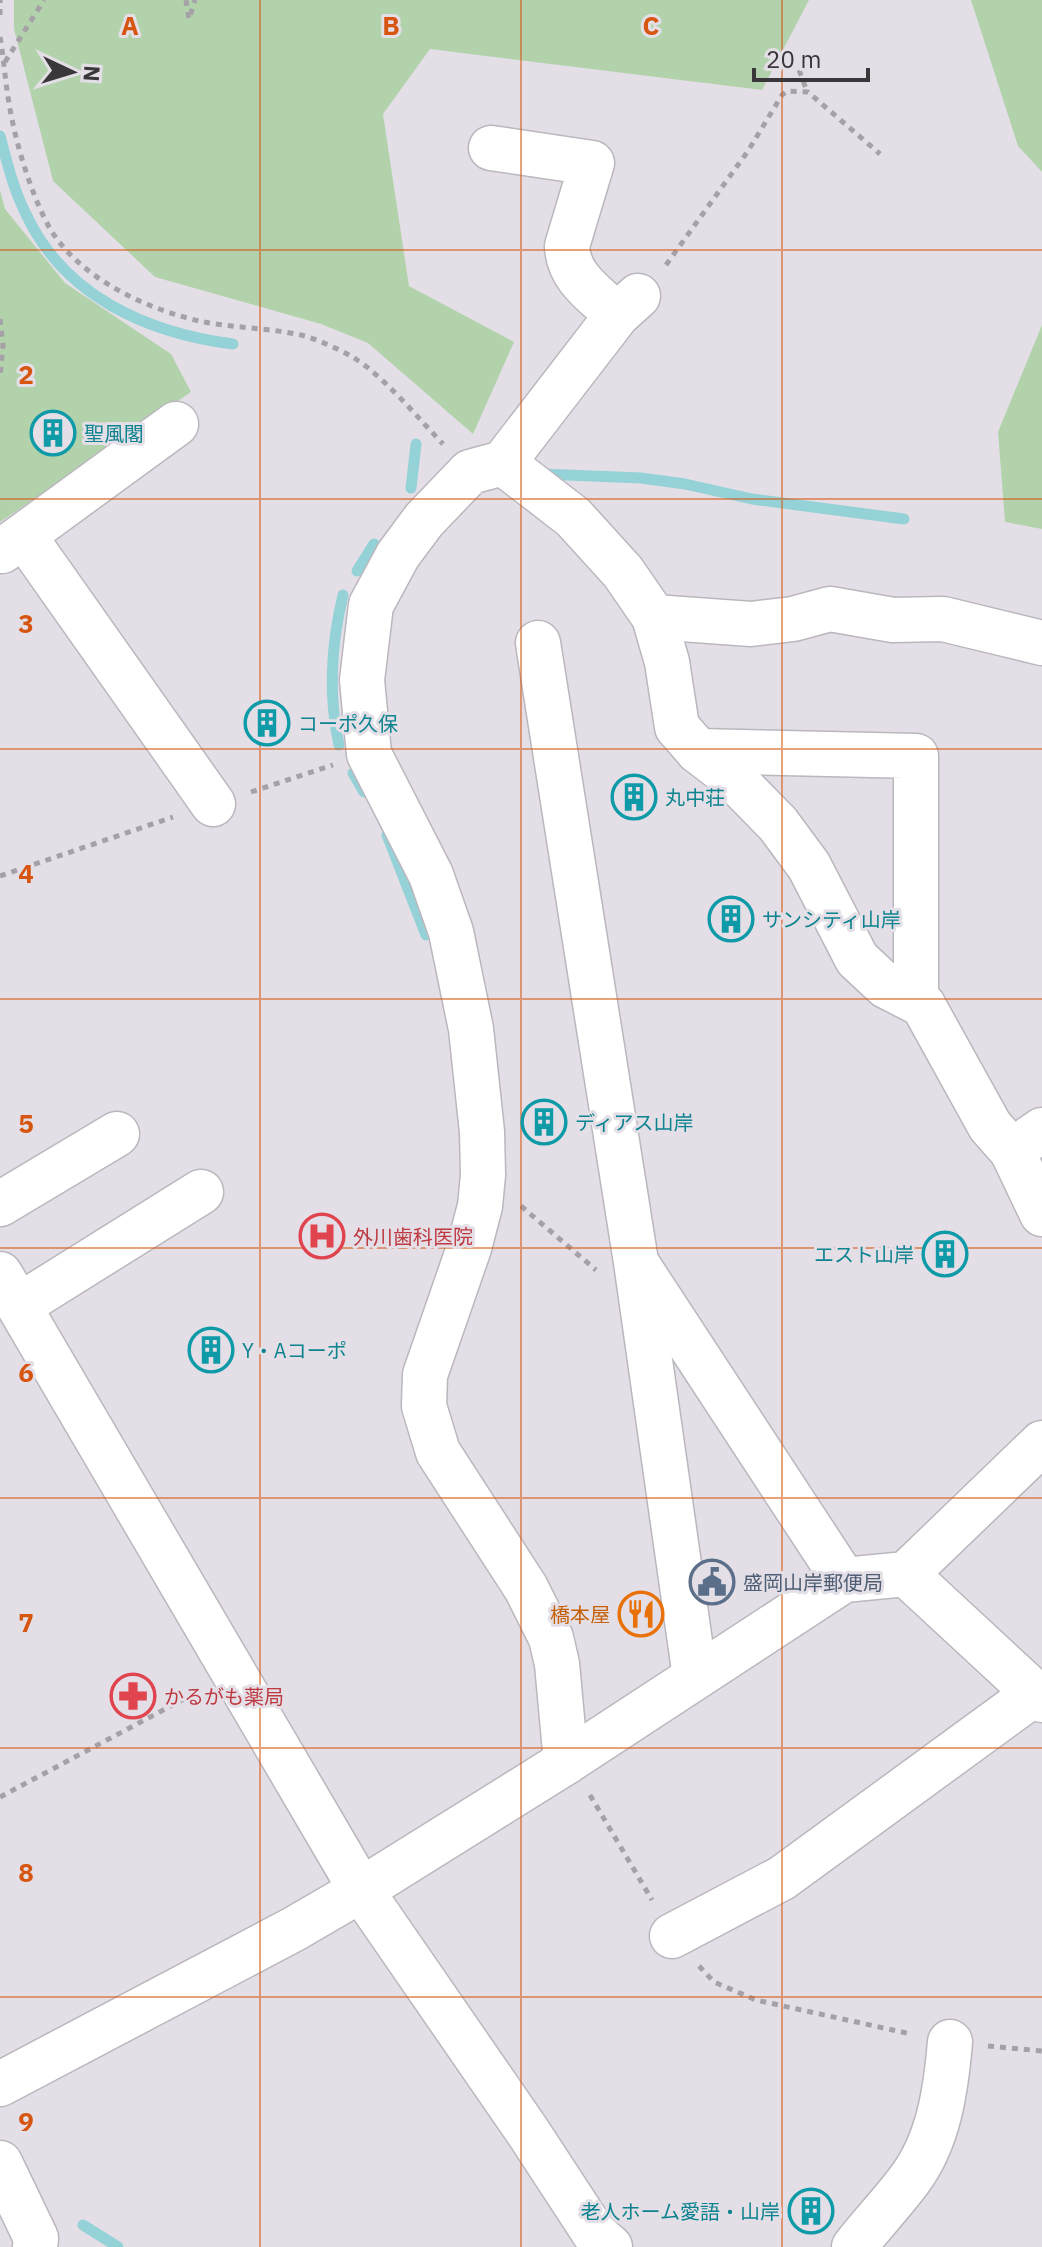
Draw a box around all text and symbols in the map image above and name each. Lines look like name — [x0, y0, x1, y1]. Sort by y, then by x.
text: A — [121, 8, 139, 42]
text: B — [382, 8, 400, 42]
text: C — [643, 8, 660, 42]
north arrow — [32, 32, 112, 112]
scale bar — [754, 32, 868, 82]
text: 20 m — [766, 43, 821, 75]
text: N — [77, 64, 107, 82]
text: 2 — [18, 357, 34, 391]
building icon: 聖風閣 — [29, 409, 77, 457]
place label: 聖風閣 — [84, 420, 144, 447]
text: 3 — [18, 606, 34, 640]
building icon: コーポ久保 — [243, 699, 291, 747]
place label: コーポ久保 — [298, 710, 398, 737]
building icon: 丸中荘 — [610, 773, 658, 821]
place label: 丸中荘 — [665, 784, 725, 811]
text: 4 — [18, 856, 34, 890]
building icon: サンシティ山岸 — [707, 895, 755, 943]
place label: サンシティ山岸 — [762, 906, 901, 933]
building icon: ディアス山岸 — [520, 1098, 568, 1146]
text: 5 — [18, 1106, 34, 1140]
place label: ディアス山岸 — [575, 1109, 694, 1136]
hospital icon: 外川歯科医院 — [298, 1212, 346, 1260]
place label: 外川歯科医院 — [353, 1223, 473, 1250]
building icon: エスト山岸 — [921, 1230, 969, 1278]
place label: エスト山岸 — [814, 1241, 914, 1268]
building icon: Y・Aコーポ — [187, 1326, 235, 1374]
place label: Y・Aコーポ — [242, 1337, 347, 1364]
text: 6 — [18, 1355, 34, 1389]
public building icon: 盛岡山岸郵便局 — [688, 1558, 736, 1606]
place label: 盛岡山岸郵便局 — [743, 1569, 883, 1596]
restaurant icon: 橋本屋 — [617, 1590, 665, 1638]
place label: 橋本屋 — [550, 1601, 610, 1628]
text: 7 — [18, 1605, 34, 1639]
pharmacy icon: かるがも薬局 — [109, 1672, 157, 1720]
place label: かるがも薬局 — [164, 1683, 284, 1710]
text: 8 — [18, 1855, 34, 1889]
text: 9 — [18, 2104, 34, 2138]
building icon: 老人ホーム愛語・山岸 — [787, 2187, 835, 2235]
place label: 老人ホーム愛語・山岸 — [581, 2198, 780, 2225]

